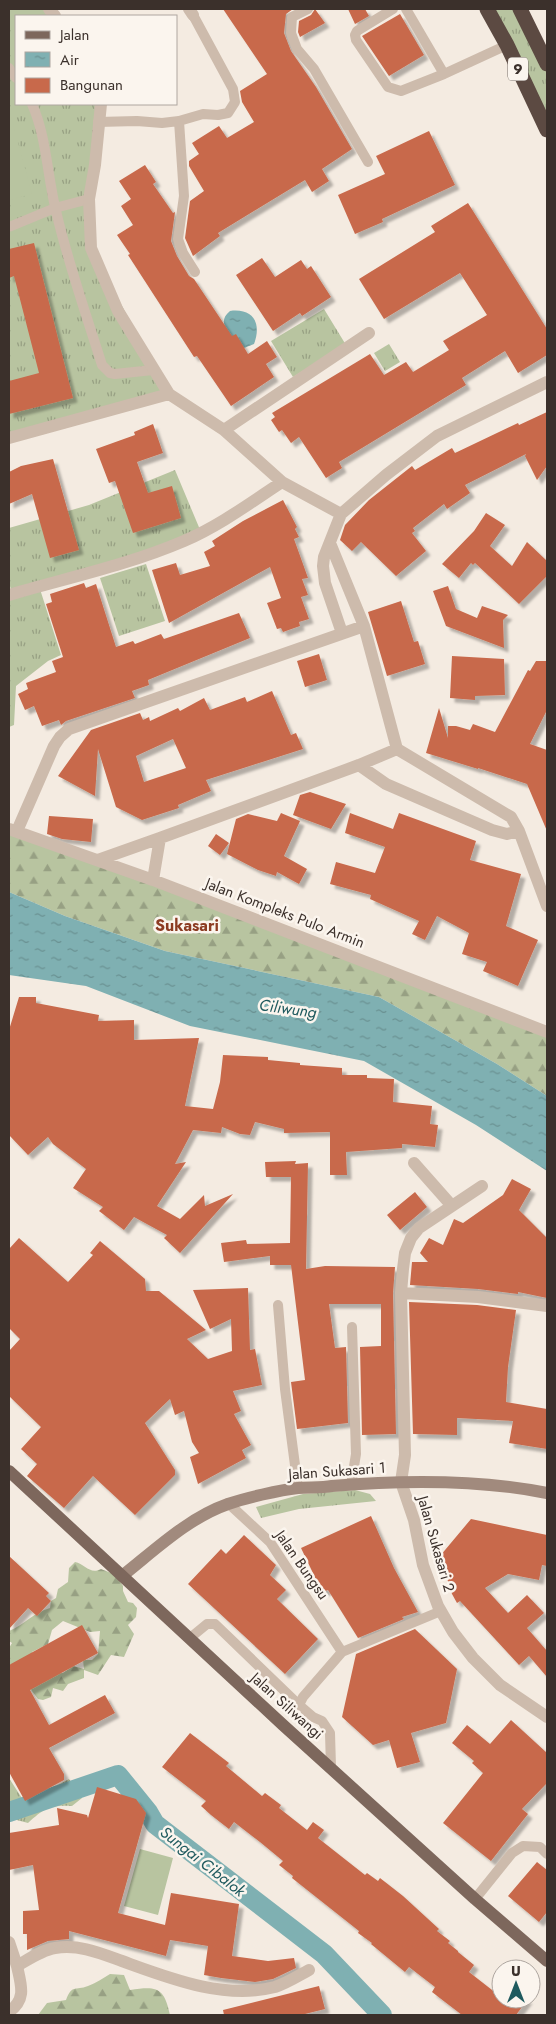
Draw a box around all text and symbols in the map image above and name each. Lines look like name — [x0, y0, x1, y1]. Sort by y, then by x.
legend — [15, 15, 178, 105]
text: Jalan — [58, 24, 89, 46]
text: Air — [60, 49, 80, 71]
road number: 9 — [508, 58, 528, 80]
text: Bangunan — [60, 74, 123, 96]
street label: Jalan Kompleks Pulo Armin — [200, 872, 368, 954]
district label: Sukasari — [155, 914, 219, 937]
water label: Ciliwung — [258, 993, 318, 1024]
street label: Jalan Sukasari 1 — [286, 1457, 386, 1486]
street label: Jalan Sukasari 2 — [411, 1491, 460, 1595]
street label: Jalan Bungsu — [269, 1524, 334, 1604]
street label: Jalan Siliwangi — [244, 1666, 328, 1745]
water label: Sungai Cibalok — [155, 1821, 251, 1903]
north arrow — [491, 1959, 541, 2009]
text: U — [511, 1961, 521, 1981]

